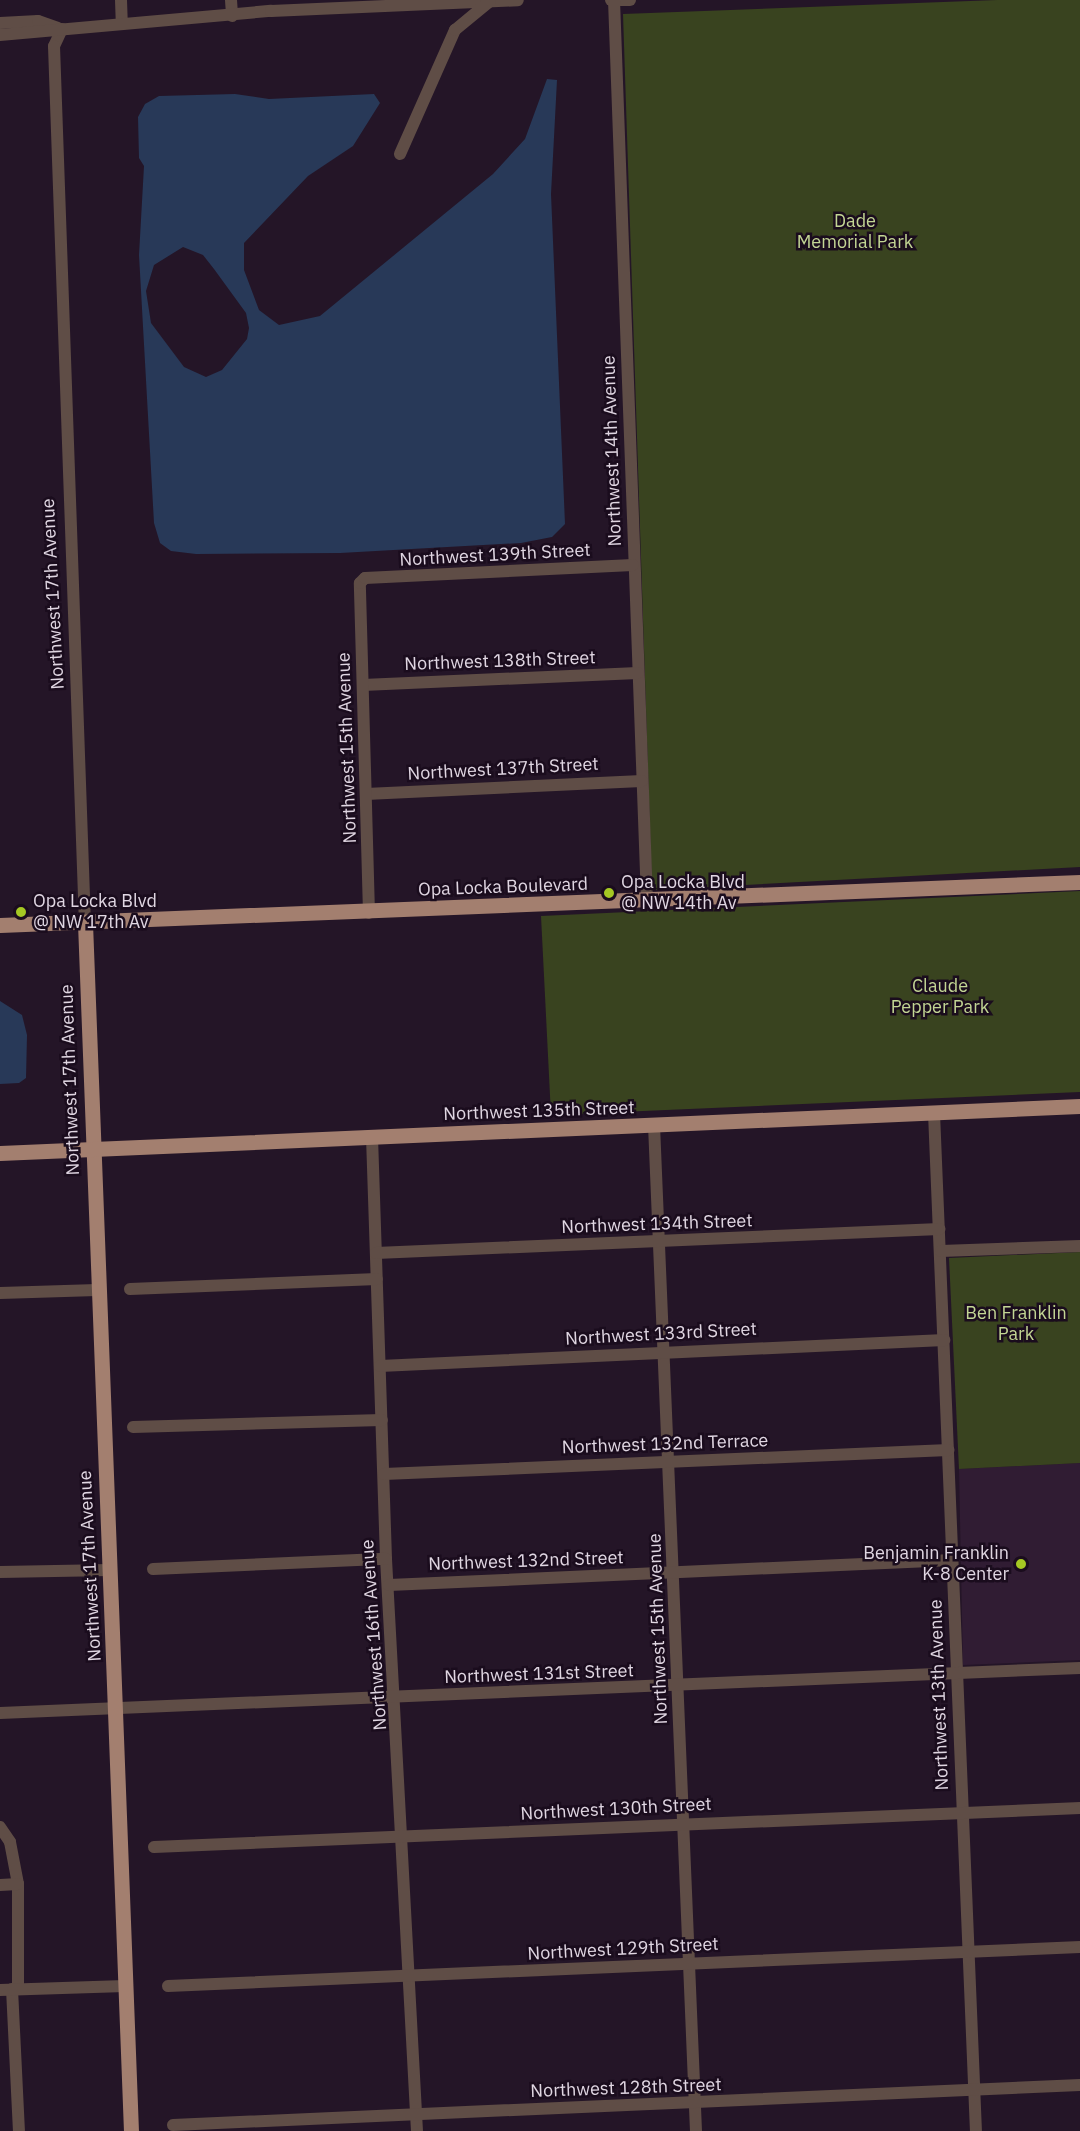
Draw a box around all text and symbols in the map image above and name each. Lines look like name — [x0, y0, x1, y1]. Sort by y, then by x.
park label: Dade Memorial Park — [797, 211, 913, 254]
street label: Northwest 14th Avenue — [598, 355, 626, 547]
street label: Northwest 17th Avenue — [37, 498, 69, 690]
street label: Northwest 139th Street — [399, 539, 591, 571]
street label: Northwest 138th Street — [404, 647, 596, 675]
street label: Northwest 15th Avenue — [333, 652, 361, 844]
street label: Northwest 137th Street — [407, 753, 599, 785]
place label: Opa Locka Blvd @ NW 14th Av — [621, 872, 745, 914]
street label: Opa Locka Boulevard — [418, 873, 588, 901]
marker: Opa Locka Blvd @ NW 14th Av — [602, 886, 616, 900]
place label: Opa Locka Blvd @ NW 17th Av — [33, 891, 157, 934]
marker: Opa Locka Blvd @ NW 17th Av — [14, 905, 28, 919]
park label: Claude Pepper Park — [891, 976, 989, 1018]
street label: Northwest 17th Avenue — [56, 984, 84, 1176]
street label: Northwest 135th Street — [443, 1097, 635, 1125]
street label: Northwest 134th Street — [561, 1210, 753, 1238]
park label: Ben Franklin Park — [965, 1303, 1067, 1346]
street label: Northwest 133rd Street — [565, 1318, 757, 1350]
street label: Northwest 132nd Terrace — [561, 1430, 769, 1458]
street label: Northwest 17th Avenue — [74, 1470, 106, 1662]
street label: Northwest 15th Avenue — [644, 1533, 672, 1725]
street label: Northwest 16th Avenue — [357, 1539, 391, 1731]
place label: Benjamin Franklin K-8 Center — [863, 1543, 1009, 1586]
street label: Northwest 132nd Street — [428, 1547, 624, 1575]
marker: Benjamin Franklin K-8 Center — [1014, 1557, 1028, 1571]
street label: Northwest 13th Avenue — [925, 1599, 953, 1791]
street label: Northwest 131st Street — [444, 1660, 634, 1688]
street label: Northwest 130th Street — [520, 1793, 712, 1825]
street label: Northwest 129th Street — [527, 1933, 719, 1965]
street label: Northwest 128th Street — [530, 2074, 722, 2102]

